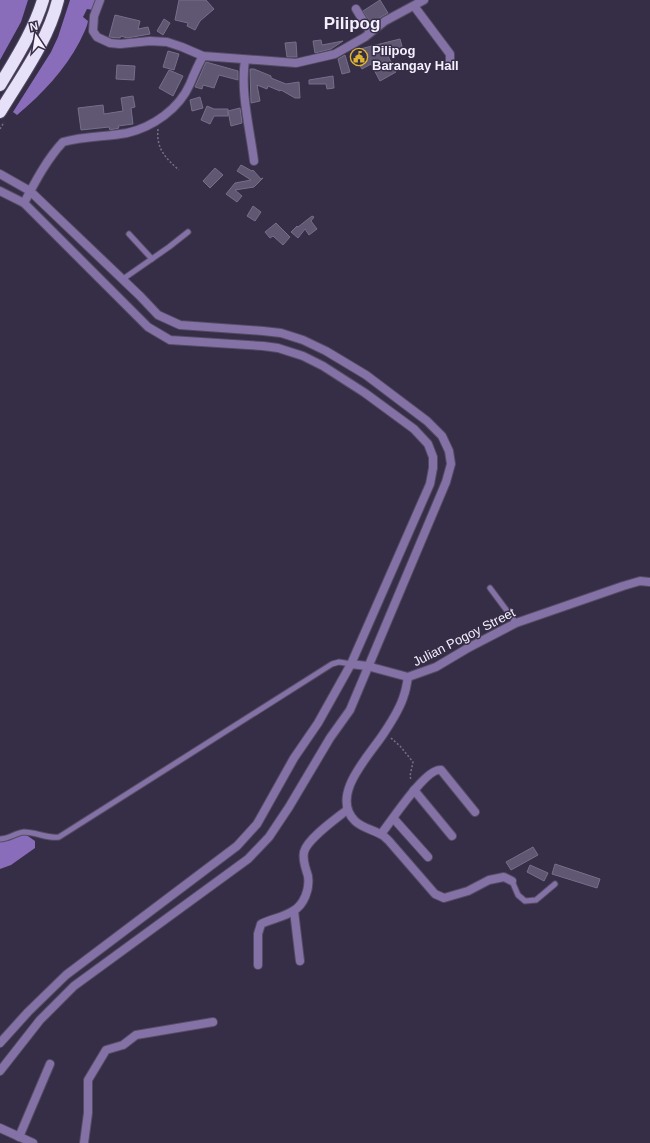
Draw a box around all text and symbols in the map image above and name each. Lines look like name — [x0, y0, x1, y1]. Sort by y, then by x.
district label: Pilipog — [324, 14, 380, 33]
north arrow — [16, 16, 56, 56]
text: N — [29, 20, 39, 33]
place label: Pilipog Barangay Hall — [372, 43, 459, 73]
public building icon: Pilipog Barangay Hall — [349, 47, 369, 67]
street label: Julian Pogoy Street — [410, 605, 518, 669]

